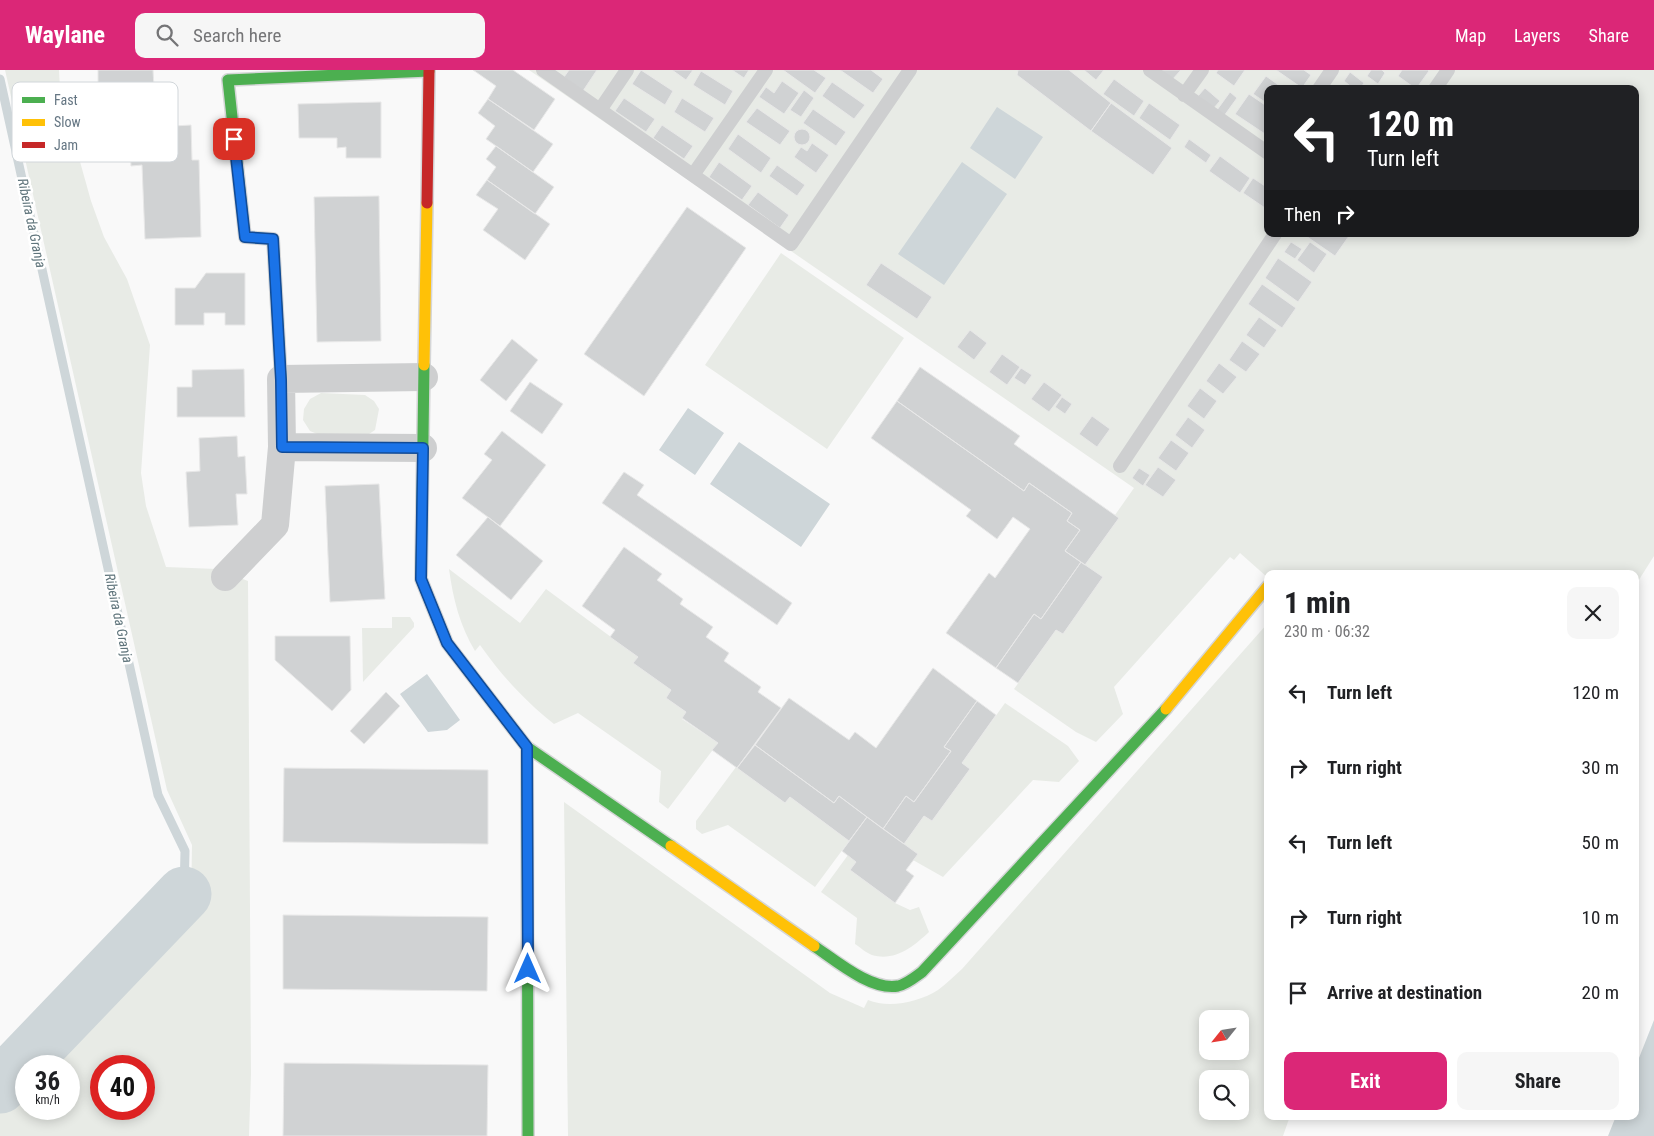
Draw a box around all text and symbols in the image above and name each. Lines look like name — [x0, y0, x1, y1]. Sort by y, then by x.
search box — [135, 13, 485, 58]
text: Waylane — [25, 21, 105, 49]
icon: search — [153, 21, 181, 49]
text: Search here — [193, 24, 281, 47]
text: Map — [1455, 25, 1486, 46]
text: Layers — [1514, 25, 1561, 46]
text: Share — [1589, 25, 1629, 46]
legend — [12, 82, 178, 162]
text: Fast — [54, 92, 78, 108]
text: 120 m — [1367, 104, 1454, 145]
icon: left — [1284, 105, 1349, 170]
text: Slow — [54, 114, 81, 130]
pin — [213, 118, 255, 160]
icon: arrive — [220, 125, 248, 153]
text: Jam — [54, 137, 78, 153]
text: Turn left — [1367, 146, 1439, 171]
water label: Ribeira da Granja — [15, 177, 49, 269]
icon: right — [1331, 200, 1359, 228]
text: Then — [1284, 203, 1321, 226]
water label: Ribeira da Granja — [102, 572, 136, 664]
text: 1 min — [1284, 585, 1351, 620]
button: close — [1567, 587, 1619, 639]
text: 230 m · 06:32 — [1284, 622, 1370, 641]
icon: left — [1284, 679, 1312, 707]
text: Turn left — [1327, 681, 1392, 704]
text: 120 m — [1572, 681, 1619, 704]
icon: right — [1284, 754, 1312, 782]
text: Turn right — [1327, 756, 1402, 779]
text: 30 m — [1582, 756, 1619, 779]
icon: left — [1284, 829, 1312, 857]
text: Turn left — [1327, 831, 1392, 854]
text: 50 m — [1582, 831, 1619, 854]
icon: right — [1284, 904, 1312, 932]
text: Turn right — [1327, 906, 1402, 929]
text: 10 m — [1582, 906, 1619, 929]
position arrow — [501, 942, 553, 994]
icon: arrive — [1284, 979, 1312, 1007]
text: Arrive at destination — [1327, 981, 1482, 1004]
text: 20 m — [1582, 981, 1619, 1004]
north arrow — [1199, 1010, 1249, 1060]
map controls — [1199, 1010, 1249, 1120]
button: Exit — [1284, 1052, 1447, 1110]
button: Share — [1457, 1052, 1619, 1110]
speed limit sign: 40 — [90, 1055, 155, 1120]
text: 36 — [35, 1067, 60, 1096]
button: search — [1199, 1070, 1249, 1120]
text: km/h — [35, 1093, 60, 1107]

